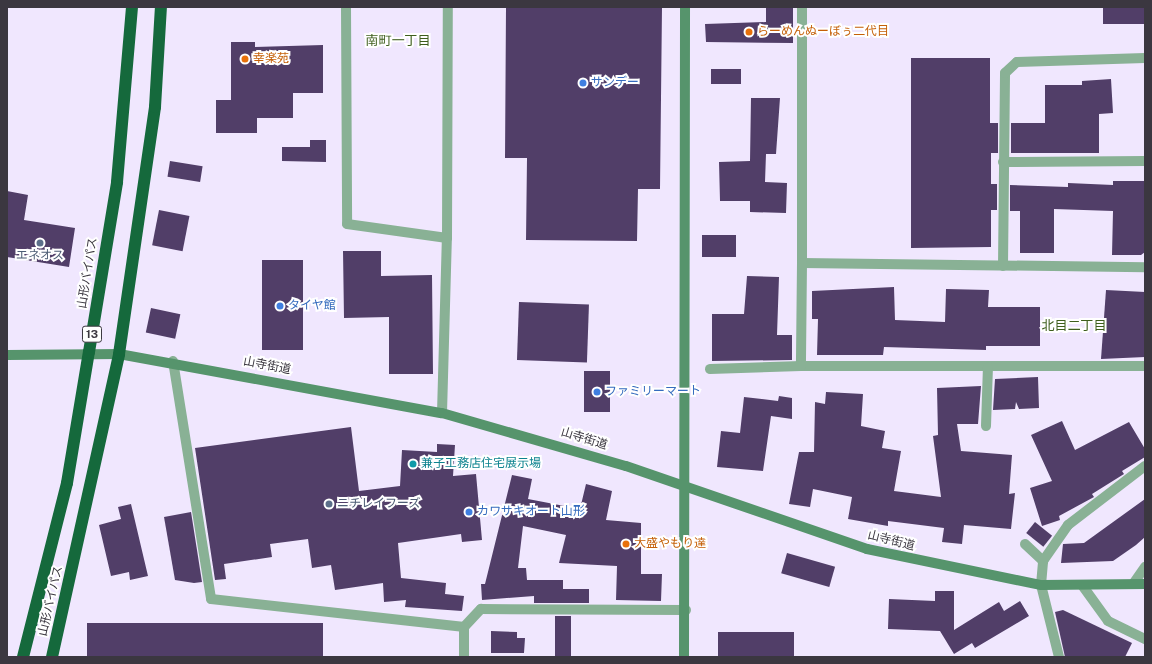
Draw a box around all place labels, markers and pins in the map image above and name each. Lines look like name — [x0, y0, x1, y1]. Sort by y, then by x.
place label: らーめんぬーぼぅ二代目 — [757, 25, 889, 39]
marker: らーめんぬーぼぅ二代目 — [744, 27, 754, 37]
place label: 幸楽苑 — [253, 52, 289, 66]
marker: 幸楽苑 — [240, 54, 250, 64]
place label: サンデー — [591, 76, 639, 90]
marker: サンデー — [578, 78, 588, 88]
marker: エネオス — [35, 238, 45, 248]
place label: エネオス — [16, 249, 64, 263]
place label: タイヤ館 — [288, 299, 336, 313]
marker: タイヤ館 — [275, 301, 285, 311]
place label: ファミリーマート — [605, 385, 701, 399]
marker: ファミリーマート — [592, 387, 602, 397]
place label: 兼子工務店住宅展示場 — [421, 457, 541, 471]
marker: 兼子工務店住宅展示場 — [408, 459, 418, 469]
place label: ニチレイフーズ — [337, 497, 421, 511]
marker: ニチレイフーズ — [324, 499, 334, 509]
place label: カワサキオート山形 — [477, 505, 585, 519]
marker: カワサキオート山形 — [464, 507, 474, 517]
place label: 大盛やもり達 — [634, 537, 706, 551]
marker: 大盛やもり達 — [621, 539, 631, 549]

